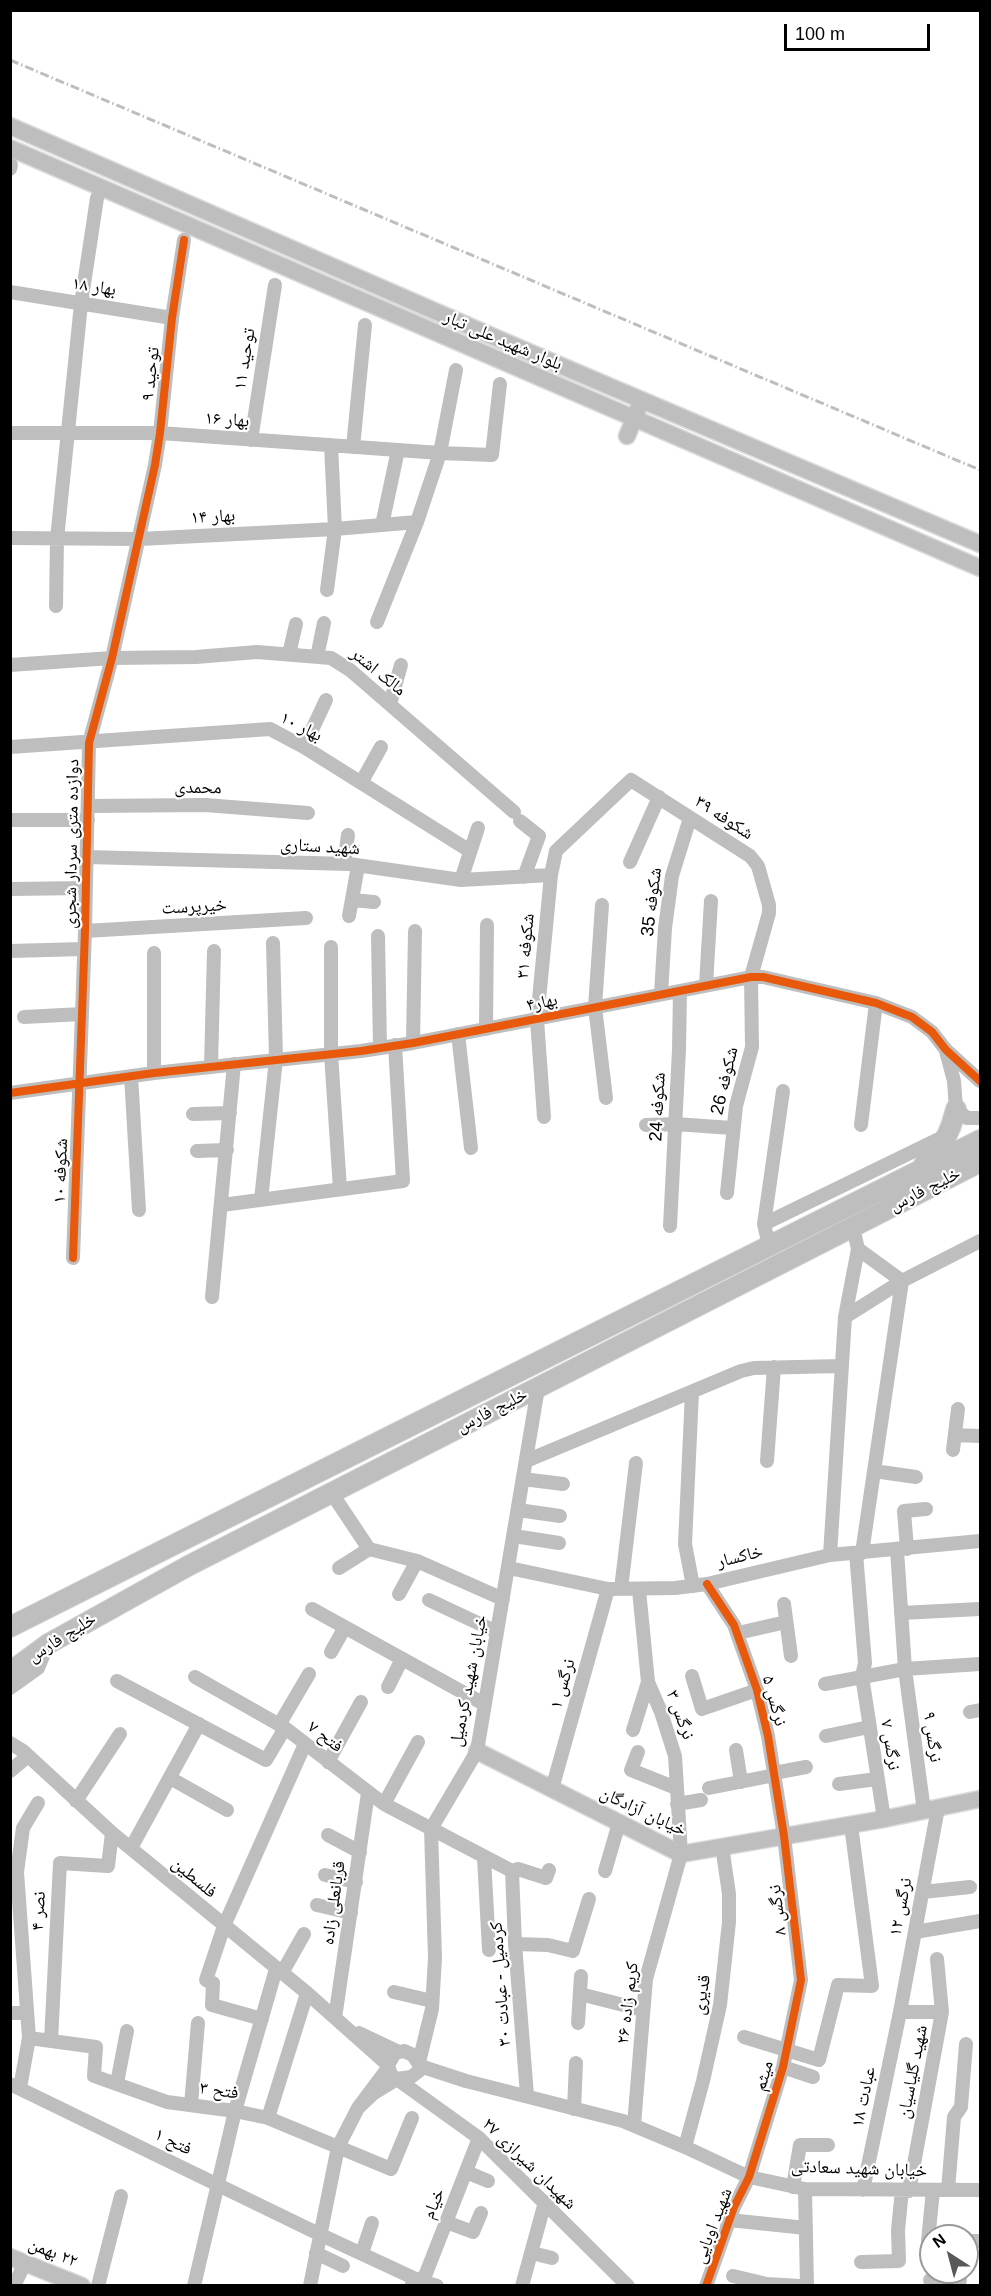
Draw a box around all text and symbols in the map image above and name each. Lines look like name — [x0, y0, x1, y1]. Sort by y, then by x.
scale bar — [787, 12, 932, 50]
text: 100 m — [795, 24, 845, 44]
street label: بهار ۱۸ — [70, 273, 118, 301]
street label: بلوار شهید علی تبار — [441, 306, 565, 376]
street label: توحید ۱۱ — [229, 327, 261, 391]
street label: توحید ۹ — [137, 346, 165, 402]
street label: بهار ۱۶ — [204, 408, 250, 432]
street label: بهار ۱۴ — [190, 505, 236, 529]
street label: مالک اشتر — [346, 643, 410, 701]
street label: بهار ۱۰ — [276, 707, 326, 747]
street label: دوازده متری سردار شجری — [60, 759, 84, 929]
street label: محمدی — [174, 777, 222, 799]
street label: شکوفه ۳۹ — [691, 791, 757, 845]
street label: شهید ستاری — [280, 834, 360, 860]
street label: شکوفه 35 — [637, 866, 667, 938]
street label: خیرپرست — [161, 895, 227, 919]
street label: شکوفه ۳۱ — [512, 912, 540, 980]
street label: بهار۴ — [524, 989, 560, 1017]
street label: شکوفه 26 — [707, 1045, 743, 1117]
street label: شکوفه 24 — [645, 1072, 671, 1142]
street label: شکوفه ۱۰ — [49, 1138, 73, 1204]
street label: خلیج فارس — [886, 1163, 964, 1217]
street label: خلیج فارس — [453, 1384, 531, 1438]
street label: خاکسار — [715, 1541, 765, 1573]
street label: خلیج فارس — [24, 1609, 100, 1667]
street label: خیابان شهید کردمیل — [446, 1613, 492, 1749]
street label: نرگس ۱ — [546, 1656, 580, 1712]
street label: نرگس ۵ — [757, 1674, 791, 1728]
street label: نرگس ۳ — [661, 1687, 699, 1743]
street label: نرگس ۹ — [918, 1710, 946, 1764]
street label: فتح ۷ — [303, 1716, 347, 1758]
street label: نرگس ۷ — [875, 1718, 905, 1772]
street label: خیابان آزادگان — [596, 1783, 690, 1841]
street label: فلسطین — [167, 1853, 221, 1903]
street label: قربانعلی زاده — [317, 1860, 351, 1946]
street label: نرگس ۱۲ — [885, 1876, 917, 1938]
street label: نرگس ۸ — [764, 1883, 792, 1937]
street label: نصر ۴ — [27, 1891, 51, 1931]
street label: کردمیل - عبادت ۳۰ — [486, 1921, 516, 2047]
street label: کریم زاده ۲۶ — [612, 1961, 644, 2045]
street label: قدیری — [688, 1973, 716, 2017]
street label: شهید گلیاسیان — [893, 2023, 933, 2121]
street label: میثم — [749, 2058, 779, 2094]
street label: عبادت ۱۸ — [847, 2065, 881, 2129]
street label: فتح ۳ — [198, 2078, 240, 2104]
street label: شهیدان شیرازی ۲۷ — [477, 2114, 581, 2214]
street label: فتح ۱ — [151, 2124, 195, 2160]
street label: خیابان شهید سعادتی — [791, 2156, 927, 2182]
street label: خیام — [418, 2185, 450, 2223]
street label: شهید اوبایی — [689, 2185, 737, 2267]
north arrow — [919, 2224, 979, 2284]
text: N — [930, 2230, 949, 2251]
street label: ٢٢ بهمن — [25, 2233, 81, 2273]

